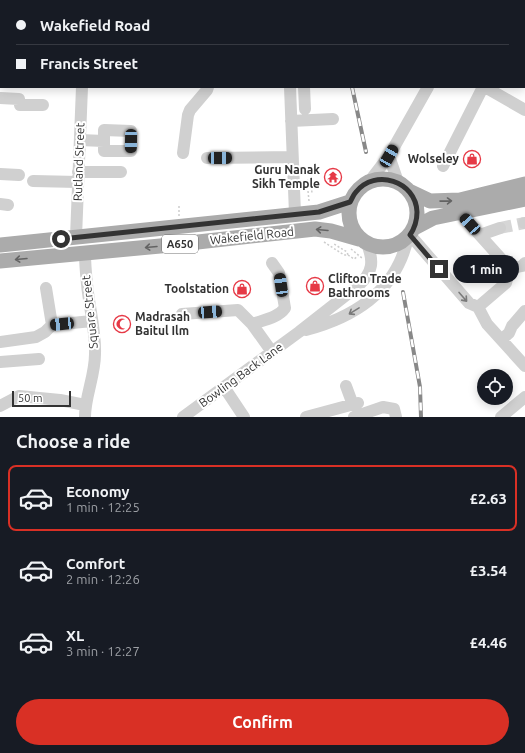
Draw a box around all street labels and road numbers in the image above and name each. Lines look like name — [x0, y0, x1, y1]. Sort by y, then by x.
street label: Rutland Street — [71, 122, 86, 201]
street label: Wakefield Road — [209, 225, 294, 246]
road number: A650 — [162, 235, 198, 253]
street label: Square Street — [79, 274, 100, 349]
street label: Bowling Back Lane — [196, 340, 285, 409]

